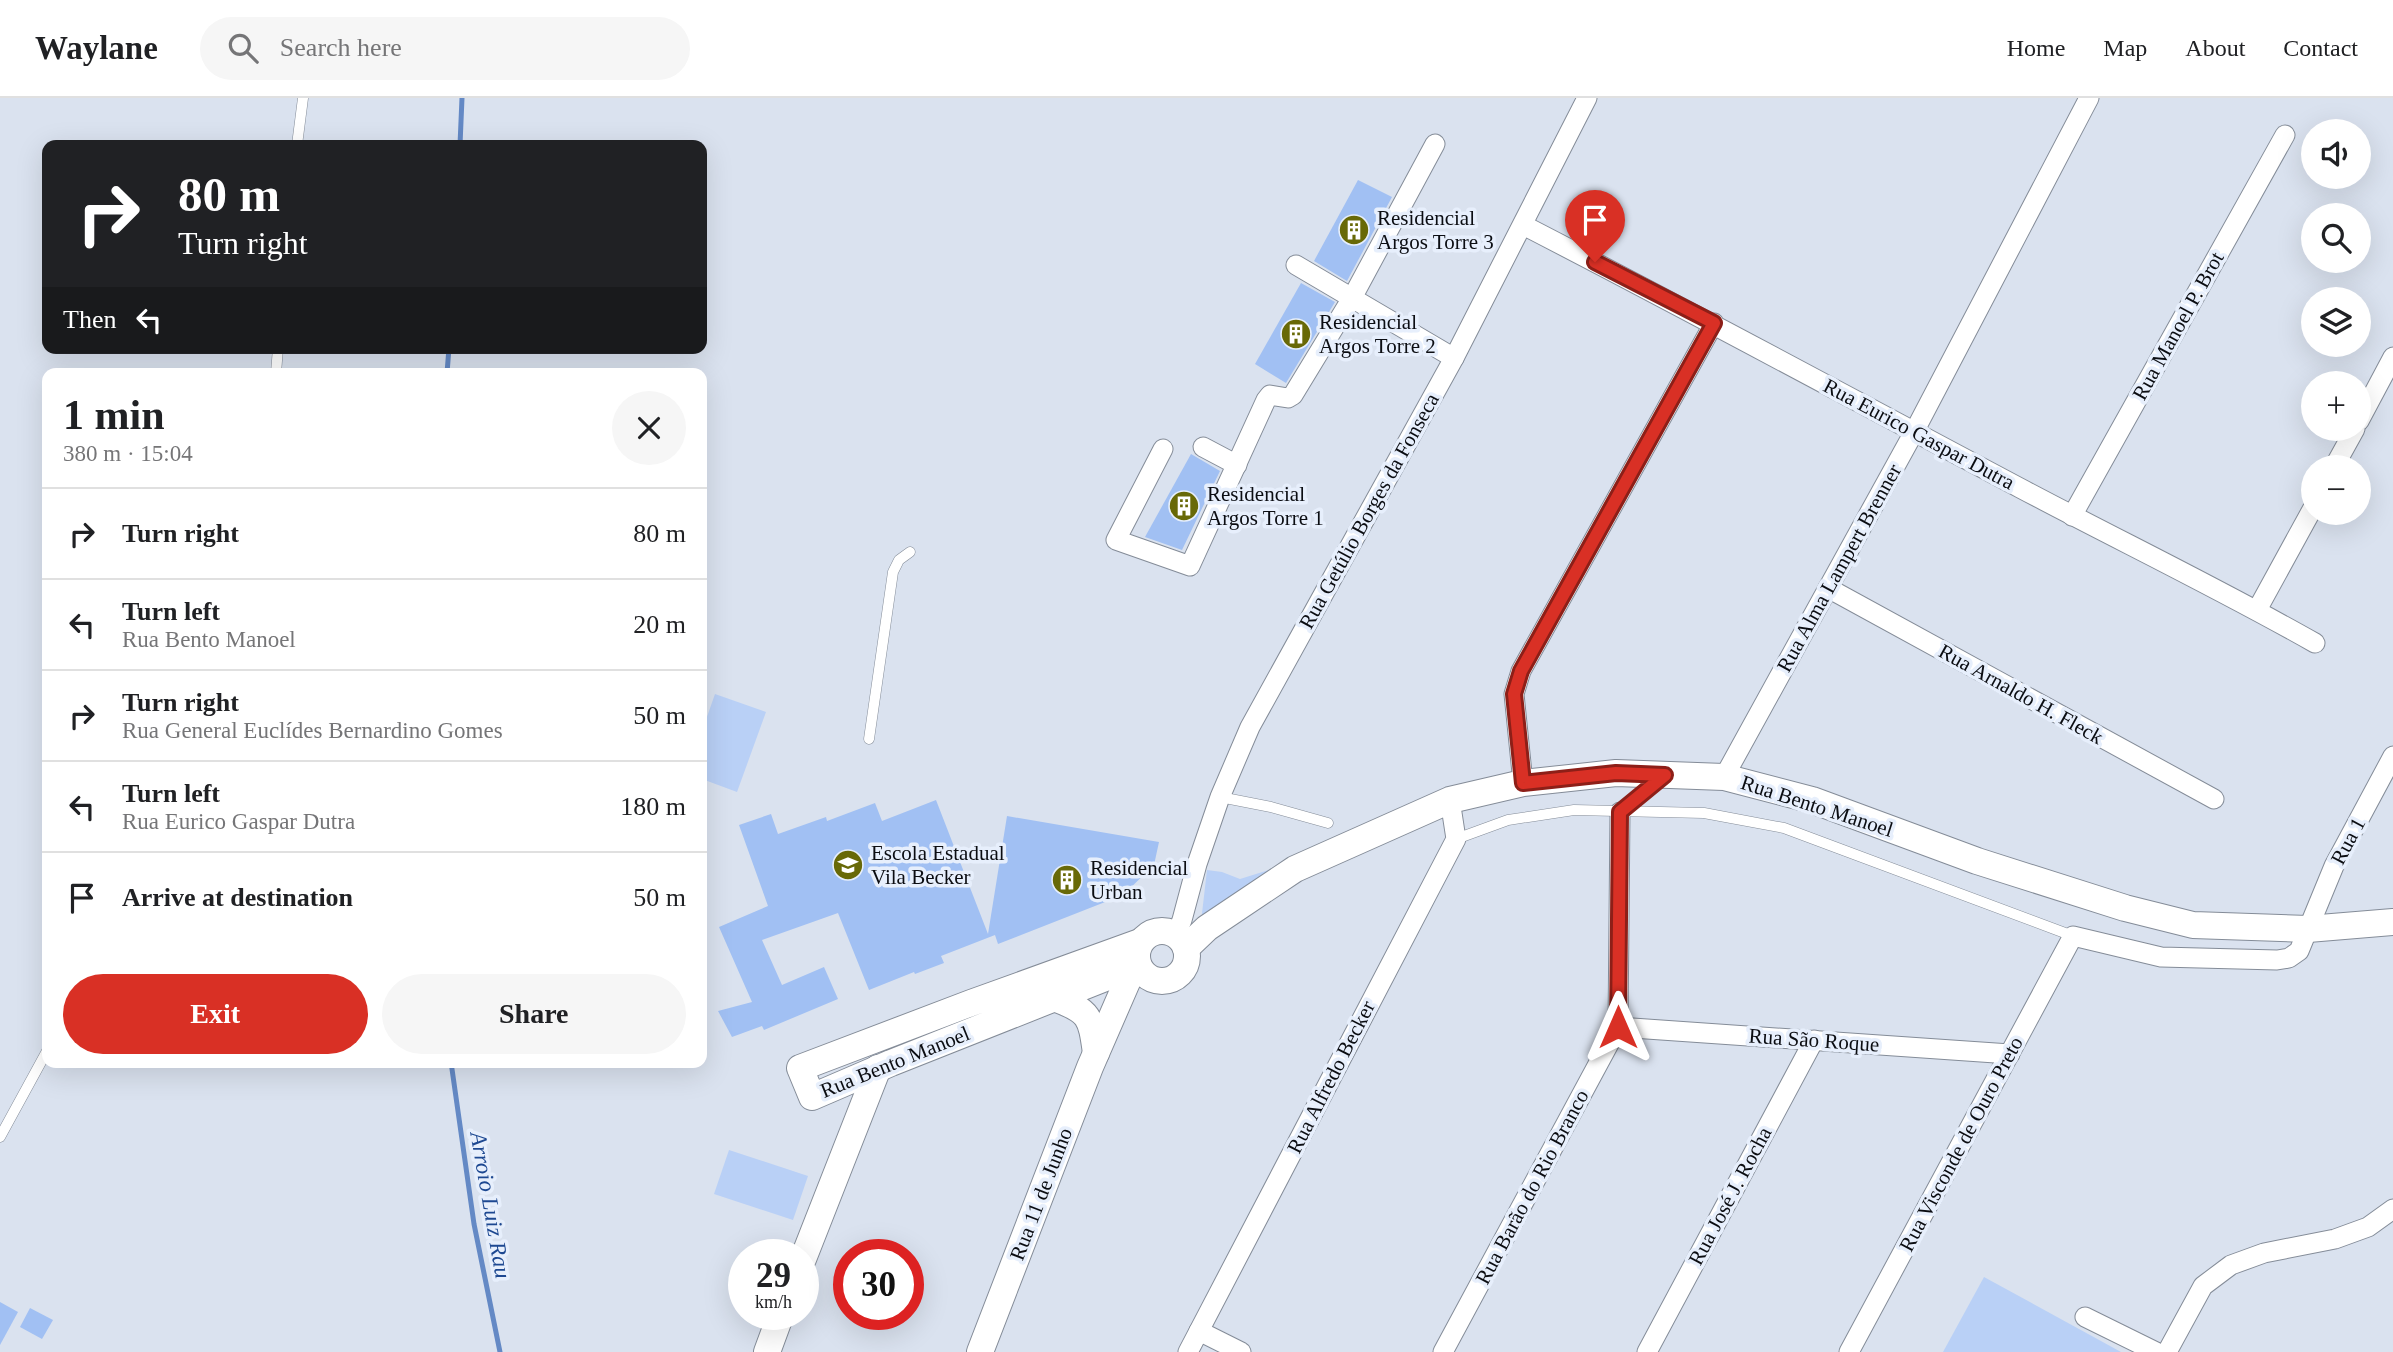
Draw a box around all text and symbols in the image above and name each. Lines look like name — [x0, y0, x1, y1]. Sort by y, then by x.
search box — [200, 17, 690, 80]
icon: search — [224, 29, 262, 67]
text: Waylane — [35, 30, 158, 66]
text: Search here — [280, 33, 402, 62]
text: Home — [2007, 35, 2065, 61]
text: Map — [2103, 35, 2147, 61]
text: About — [2185, 35, 2245, 61]
text: Contact — [2283, 35, 2358, 61]
map controls — [2301, 119, 2371, 525]
button: sound — [2301, 119, 2371, 189]
text: 80 m — [178, 167, 280, 222]
icon: right — [63, 168, 154, 259]
pin — [1565, 190, 1625, 262]
icon: arrive — [1576, 201, 1614, 239]
button: search — [2301, 203, 2371, 273]
place label: Residencial Argos Torre 3 — [1377, 206, 1494, 254]
building icon: Residencial Argos Torre 3 — [1337, 213, 1371, 247]
text: Turn right — [178, 225, 308, 261]
street label: Rua Manoel P. Brot — [2127, 248, 2229, 404]
button: layers — [2301, 287, 2371, 357]
icon: left — [130, 301, 168, 339]
text: Then — [63, 305, 116, 334]
place label: Residencial Argos Torre 2 — [1319, 310, 1436, 358]
building icon: Residencial Argos Torre 2 — [1279, 317, 1313, 351]
button: + — [2301, 371, 2371, 441]
street label: Rua Eurico Gaspar Dutra — [1819, 373, 2019, 495]
street label: Rua Getúlio Borges da Fonseca — [1294, 388, 1444, 633]
button: close — [612, 391, 686, 465]
text: 1 min — [63, 392, 165, 438]
text: 380 m · 15:04 — [63, 441, 193, 466]
button: − — [2301, 455, 2371, 525]
street label: Rua Alma Lampert Brenner — [1772, 460, 1906, 676]
place label: Residencial Argos Torre 1 — [1207, 482, 1324, 530]
building icon: Residencial Argos Torre 1 — [1167, 489, 1201, 523]
icon: right — [63, 515, 101, 553]
text: Turn right — [122, 519, 239, 548]
text: 80 m — [633, 519, 686, 548]
text: Turn left — [122, 597, 220, 626]
icon: left — [63, 606, 101, 644]
text: 20 m — [633, 610, 686, 639]
text: Rua Bento Manoel — [122, 627, 296, 652]
street label: Rua Arnaldo H. Fleck — [1935, 639, 2108, 749]
text: Turn right — [122, 688, 239, 717]
icon: right — [63, 697, 101, 735]
text: 50 m — [633, 701, 686, 730]
text: Rua General Euclídes Bernardino Gomes — [122, 718, 503, 743]
street label: Rua Bento Manoel — [1738, 770, 1896, 842]
text: Turn left — [122, 779, 220, 808]
icon: left — [63, 788, 101, 826]
text: 180 m — [620, 792, 686, 821]
text: Rua Eurico Gaspar Dutra — [122, 809, 355, 834]
street label: Rua 1 — [2326, 813, 2370, 869]
place label: Escola Estadual Vila Becker — [871, 841, 1005, 889]
school or university icon: Escola Estadual Vila Becker — [831, 848, 865, 882]
place label: Residencial Urban — [1090, 856, 1188, 904]
building icon: Residencial Urban — [1050, 863, 1084, 897]
icon: arrive — [63, 879, 101, 917]
text: Arrive at destination — [122, 883, 353, 912]
text: 50 m — [633, 883, 686, 912]
button: Exit — [63, 974, 368, 1054]
button: Share — [382, 974, 686, 1054]
position arrow — [1581, 990, 1655, 1064]
street label: Rua Alfredo Becker — [1282, 997, 1380, 1157]
street label: Rua Bento Manoel — [817, 1021, 973, 1103]
street label: Rua São Roque — [1748, 1023, 1880, 1057]
street label: Rua Visconde de Ouro Preto — [1894, 1032, 2028, 1256]
street label: Rua Barão do Rio Branco — [1470, 1086, 1594, 1288]
street label: Rua José J. Rocha — [1684, 1122, 1777, 1269]
street label: Rua 11 de Junho — [1005, 1124, 1077, 1264]
water label: Arroio Luiz Rau — [465, 1128, 516, 1280]
speed limit sign: 30 — [833, 1239, 924, 1330]
text: 29 — [756, 1256, 791, 1295]
text: km/h — [755, 1292, 792, 1312]

